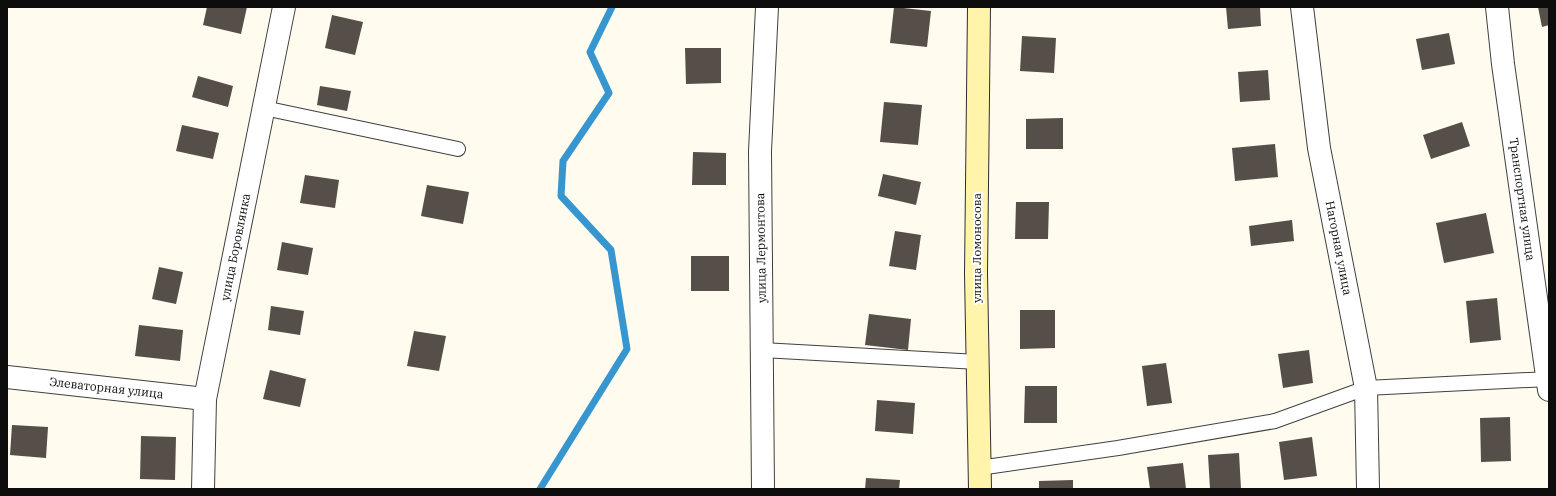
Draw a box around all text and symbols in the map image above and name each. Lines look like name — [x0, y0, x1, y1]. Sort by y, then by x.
street label: Транспортная улица — [1507, 137, 1539, 262]
street label: улица Боровлянка — [217, 191, 253, 302]
street label: улица Лермонтова — [752, 192, 769, 303]
street label: улица Ломоносова — [969, 193, 984, 303]
street label: Нагорная улица — [1323, 200, 1356, 297]
street label: Элеваторная улица — [49, 374, 165, 401]

